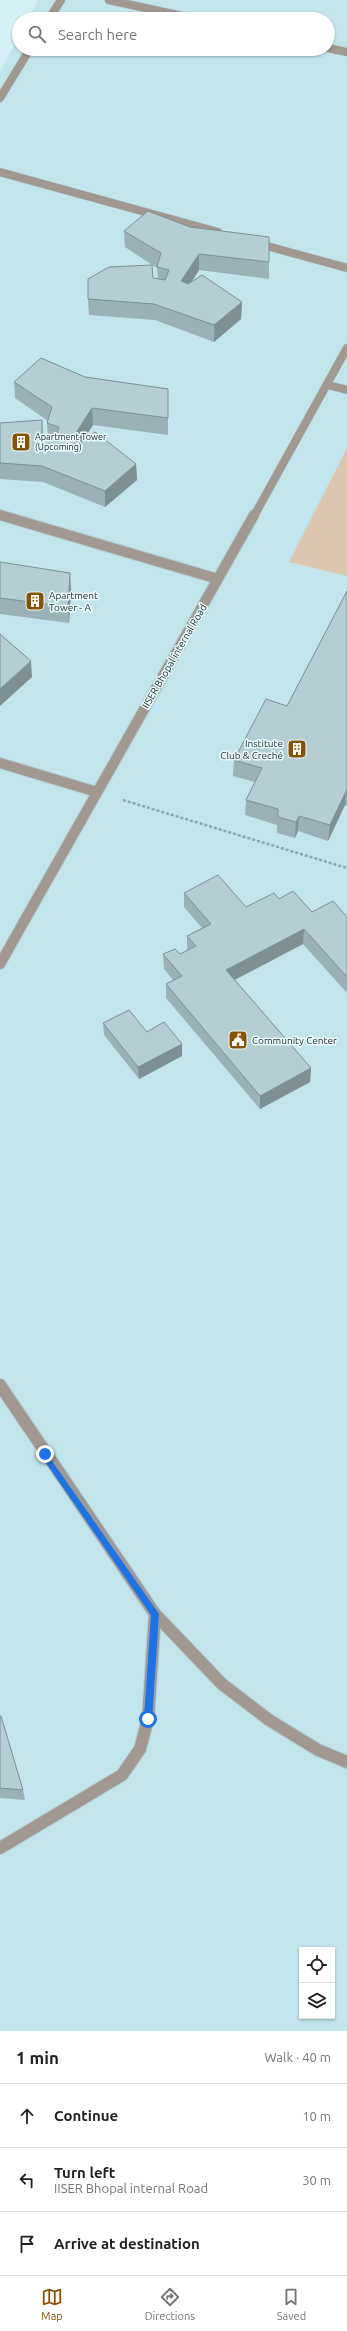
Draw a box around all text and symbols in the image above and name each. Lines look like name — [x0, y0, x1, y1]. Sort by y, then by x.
search box — [12, 12, 335, 56]
icon: search — [26, 23, 48, 45]
text: Search here — [58, 26, 137, 43]
building icon: Apartment Tower (Upcoming) — [10, 431, 32, 453]
place label: Apartment Tower (Upcoming) — [35, 432, 107, 452]
building icon: Apartment Tower - A — [24, 590, 46, 612]
place label: Apartment Tower - A — [49, 590, 98, 613]
street label: IISER Bhopal internal Road — [140, 602, 209, 710]
place label: Institute Club & Creché — [220, 738, 283, 761]
building icon: Institute Club & Creché — [286, 738, 308, 760]
public building icon: Community Center — [227, 1029, 249, 1051]
place label: Community Center — [252, 1035, 337, 1046]
route end — [36, 1445, 54, 1463]
route start — [139, 1710, 157, 1728]
map controls — [299, 1947, 335, 2019]
button: locate — [299, 1947, 335, 1983]
button: layers — [299, 1983, 335, 2019]
text: 1 min — [16, 2048, 59, 2067]
text: Walk · 40 m — [265, 2050, 331, 2064]
icon: ahead — [16, 2105, 38, 2127]
text: Continue — [54, 2107, 118, 2124]
text: 10 m — [302, 2109, 331, 2123]
text: Turn left — [54, 2164, 115, 2181]
icon: left — [16, 2169, 38, 2191]
text: 30 m — [302, 2173, 331, 2187]
text: IISER Bhopal internal Road — [54, 2181, 208, 2195]
icon: arrive — [16, 2233, 38, 2255]
text: Arrive at destination — [54, 2235, 200, 2252]
tab: Map — [41, 2286, 63, 2322]
tab: Directions — [145, 2286, 195, 2322]
tab: Saved — [277, 2286, 306, 2322]

